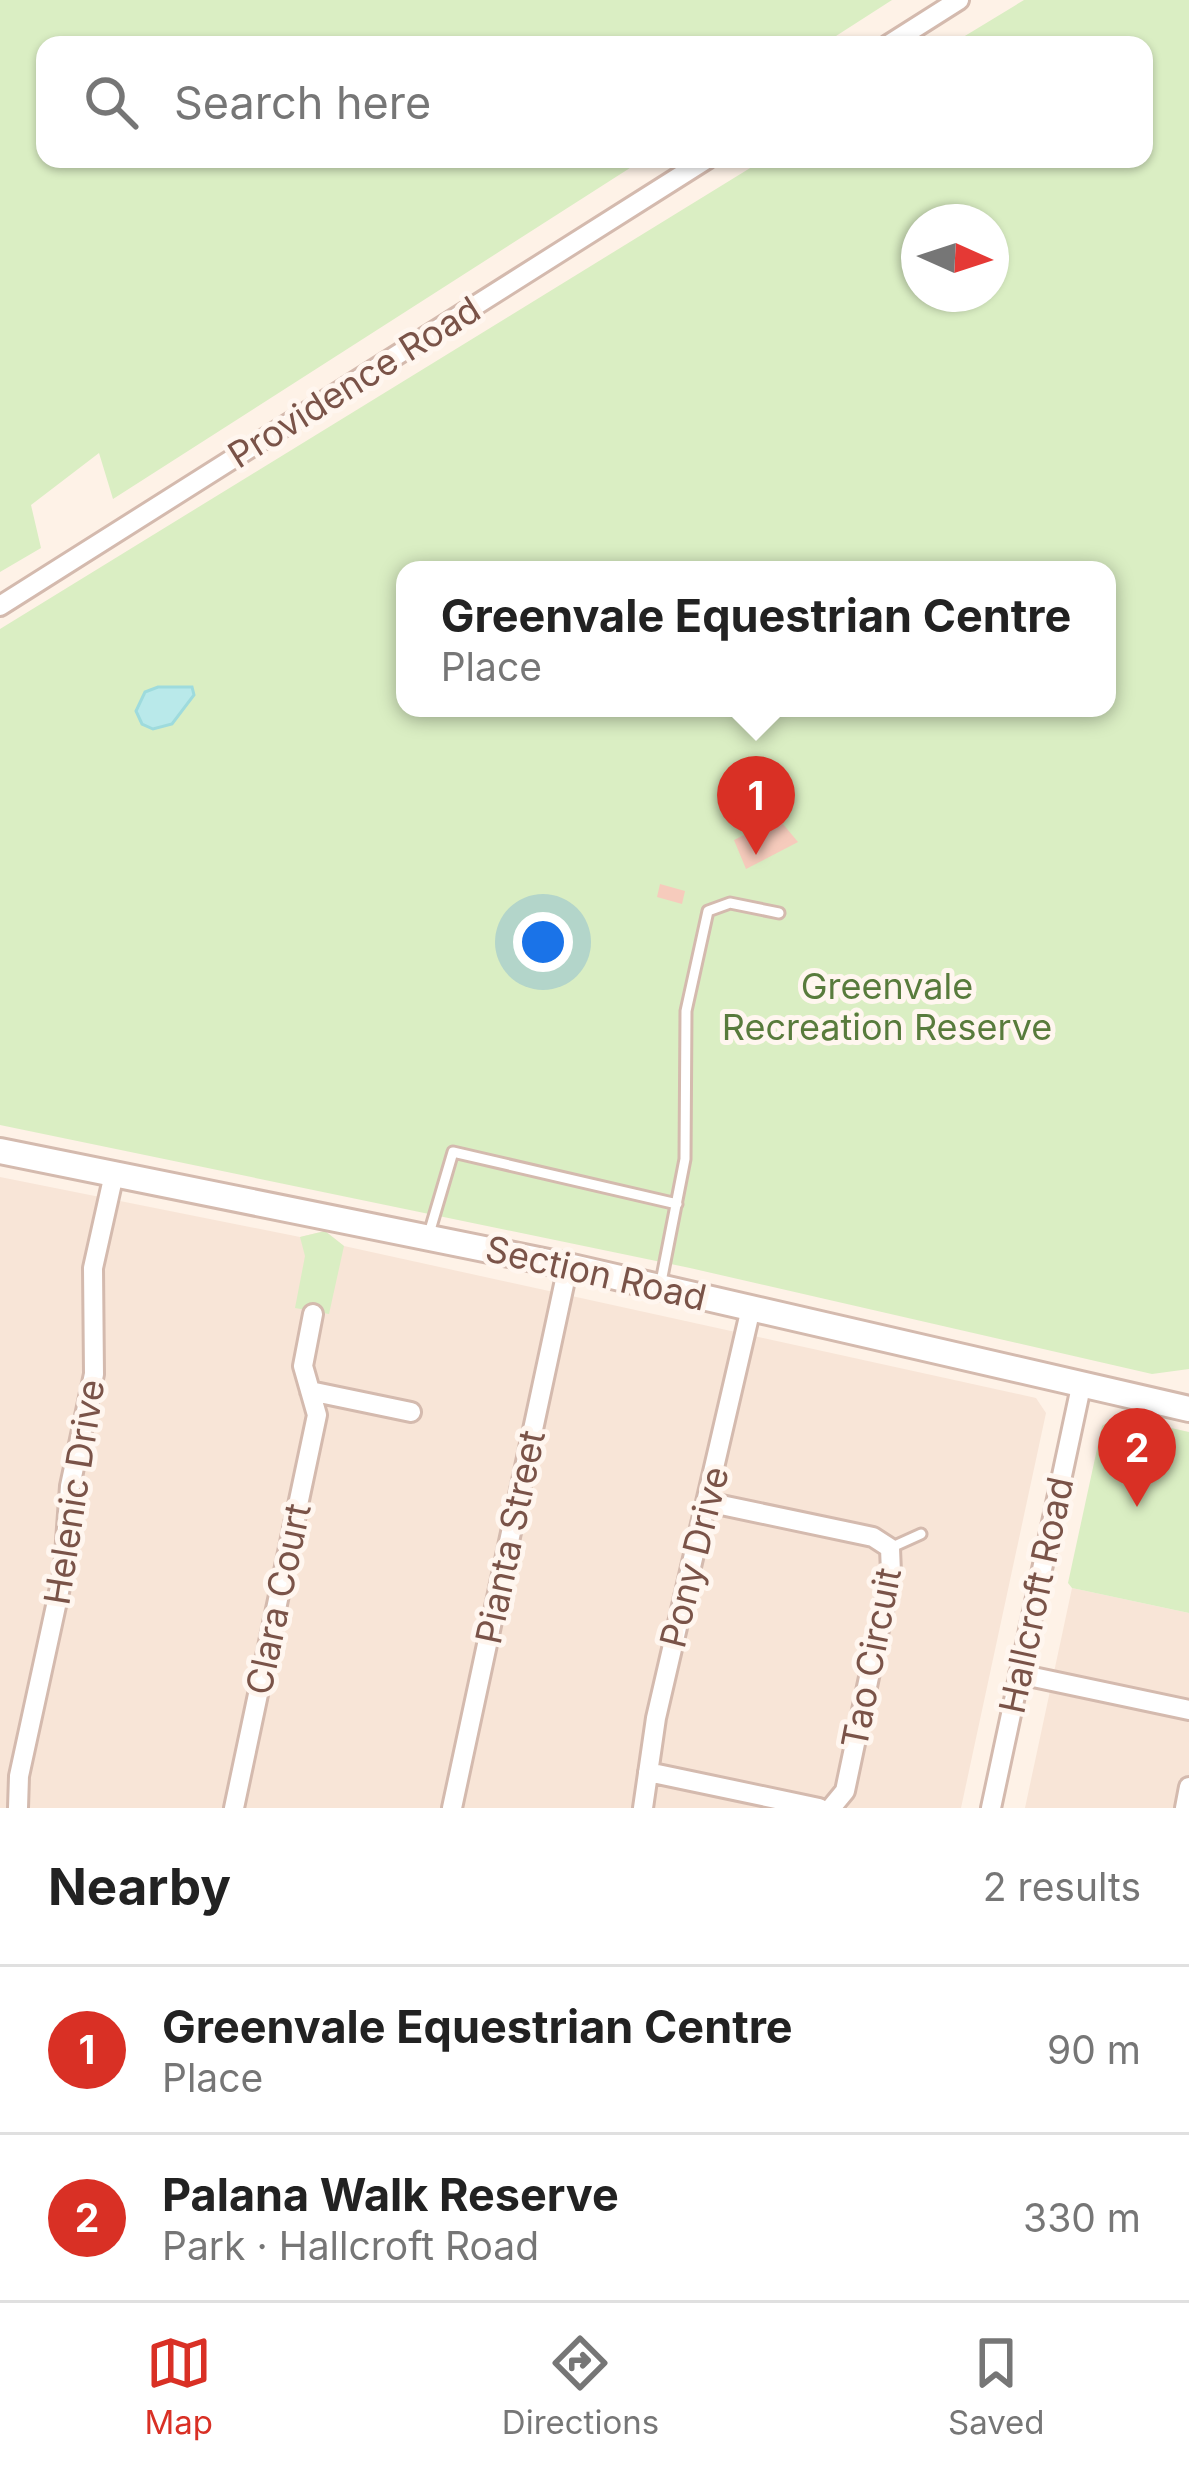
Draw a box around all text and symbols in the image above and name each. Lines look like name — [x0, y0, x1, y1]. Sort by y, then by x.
search box — [36, 36, 1153, 168]
icon: search — [78, 69, 144, 135]
text: Search here — [174, 75, 431, 130]
north arrow — [901, 204, 1009, 312]
street label: Providence Road — [220, 287, 488, 477]
popup — [396, 561, 1116, 717]
text: Greenvale Equestrian Centre — [441, 588, 1071, 643]
text: Place — [441, 643, 542, 690]
pin: 1 — [717, 756, 795, 855]
your location — [513, 912, 573, 972]
park label: Greenvale Recreation Reserve — [722, 964, 1052, 1049]
street label: Section Road — [481, 1226, 711, 1320]
street label: Helenic Drive — [34, 1376, 114, 1608]
pin: 2 — [1098, 1408, 1176, 1507]
street label: Pianta Street — [466, 1426, 554, 1648]
street label: Pony Drive — [650, 1462, 738, 1652]
street label: Hallcroft Road — [989, 1473, 1083, 1717]
street label: Clara Court — [236, 1499, 320, 1699]
street label: Tao Circuit — [832, 1564, 910, 1752]
text: Nearby — [48, 1856, 231, 1917]
text: 2 results — [983, 1863, 1141, 1910]
text: Greenvale Equestrian Centre — [162, 1999, 793, 2054]
text: 1 — [79, 2026, 95, 2073]
text: 90 m — [1047, 2026, 1141, 2073]
text: Place — [162, 2054, 263, 2101]
text: Palana Walk Reserve — [162, 2167, 619, 2222]
text: 2 — [75, 2194, 99, 2241]
text: 330 m — [1023, 2194, 1141, 2241]
text: Park · Hallcroft Road — [162, 2222, 539, 2269]
tab: Map — [144, 2330, 213, 2442]
tab: Directions — [502, 2330, 659, 2442]
tab: Saved — [948, 2330, 1045, 2442]

